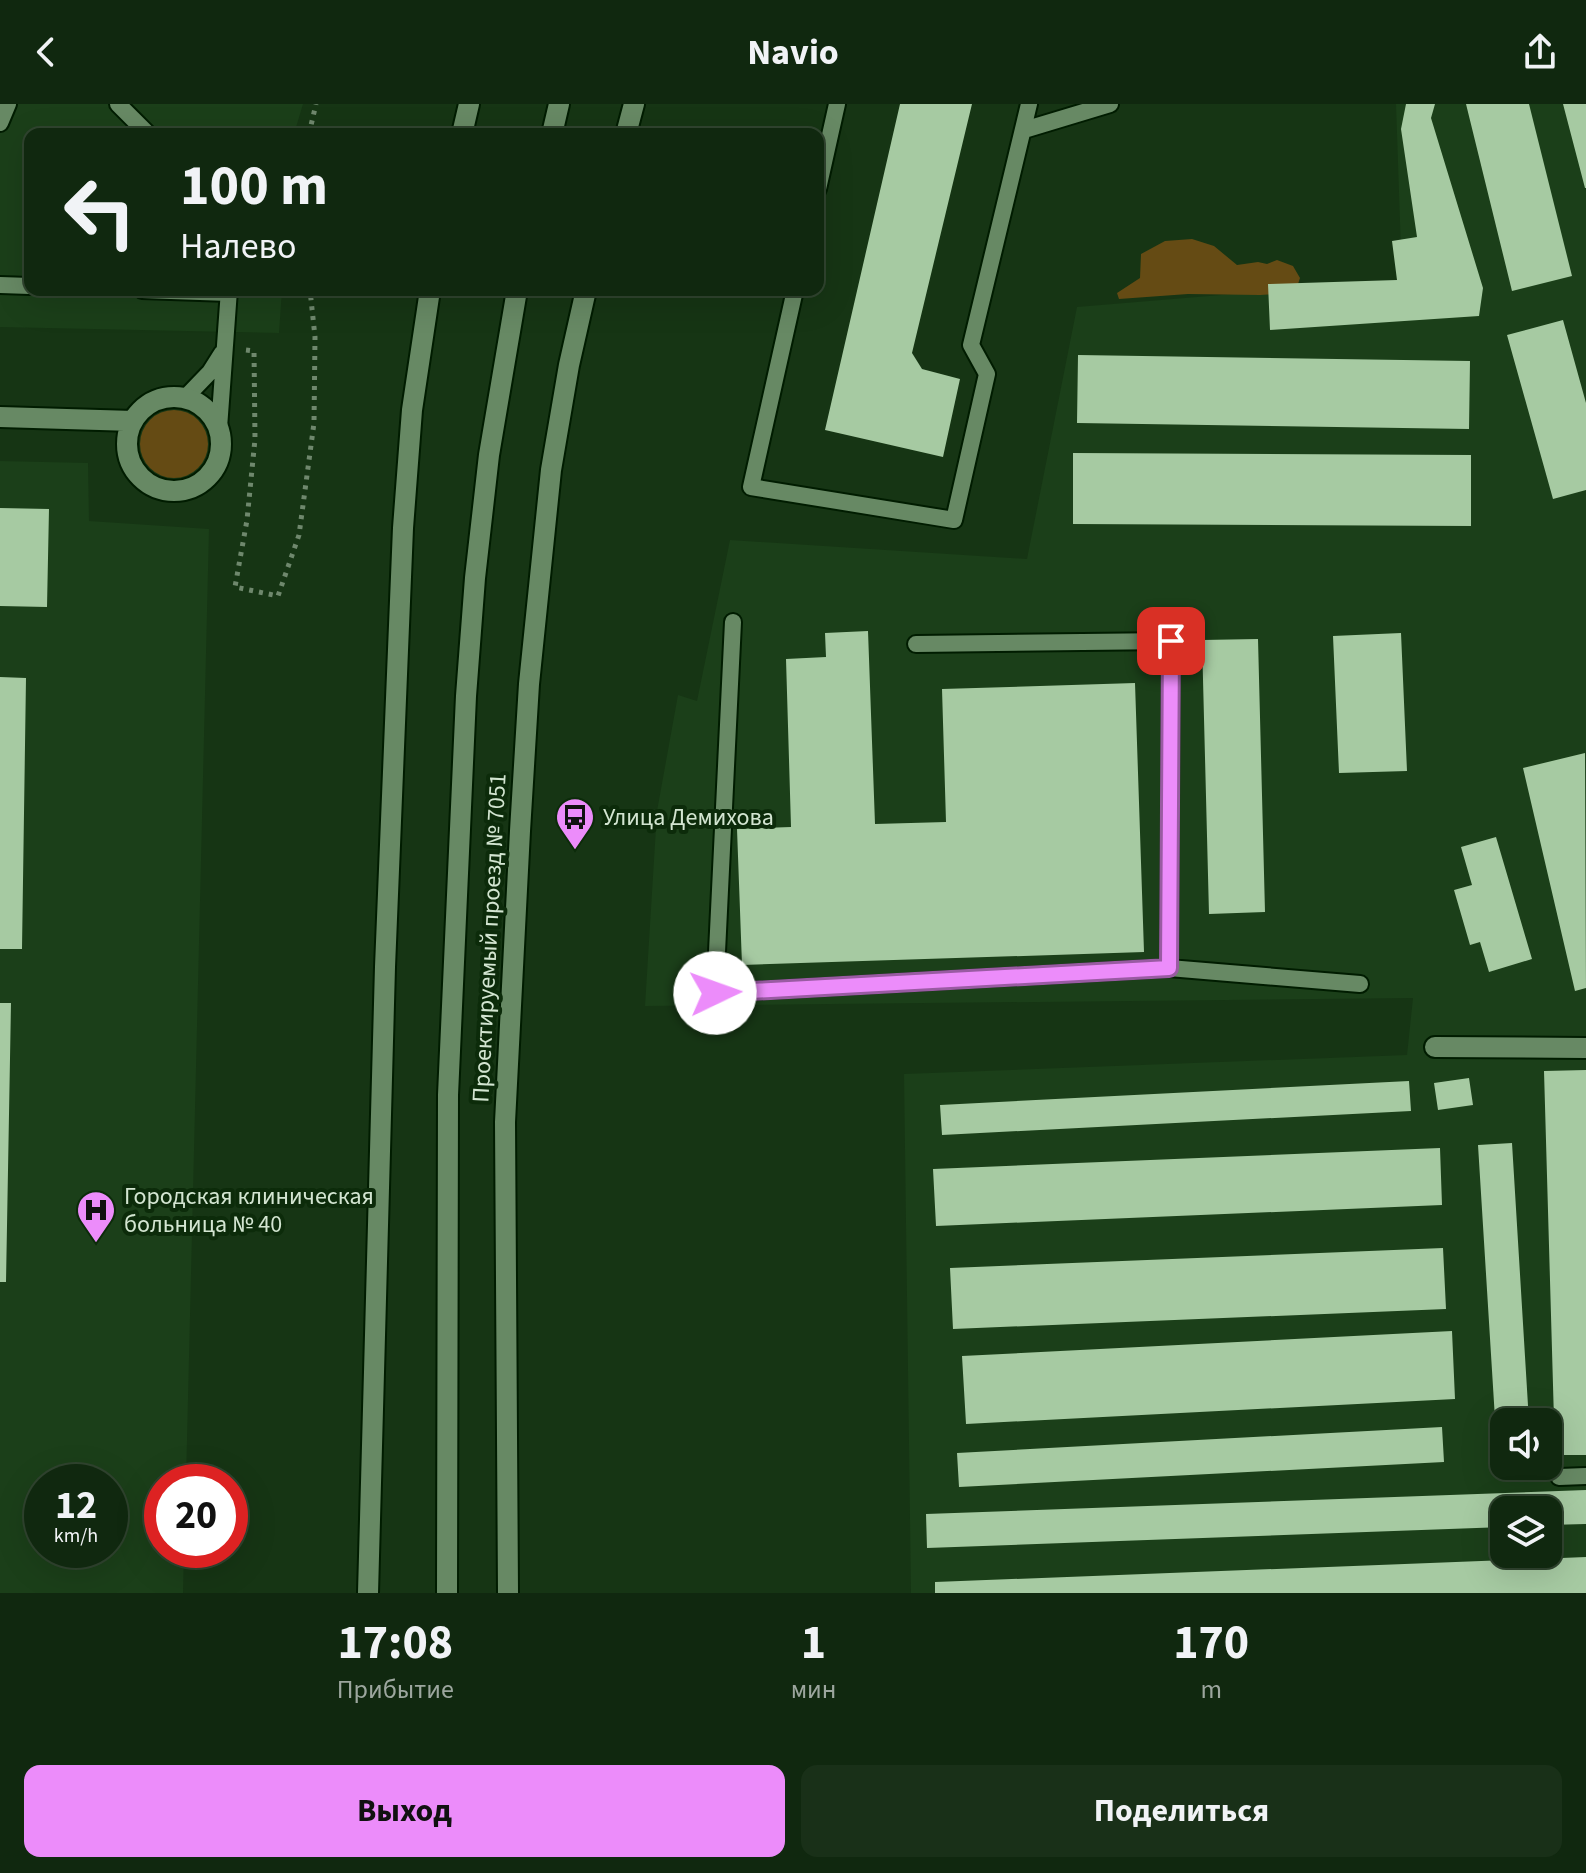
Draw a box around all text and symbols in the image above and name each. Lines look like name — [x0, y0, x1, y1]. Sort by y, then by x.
text: Navio — [747, 27, 839, 78]
icon: back — [24, 30, 68, 74]
icon: share — [1518, 30, 1562, 74]
text: 100 m — [180, 147, 328, 226]
icon: left — [48, 160, 152, 264]
text: Налево — [180, 221, 296, 272]
pin — [1137, 607, 1205, 675]
icon: arrive — [1149, 619, 1193, 663]
street label: Проектируемый проезд № 7051 — [463, 772, 516, 1104]
bus stop icon: Улица Демихова — [554, 796, 596, 851]
place label: Улица Демихова — [603, 800, 774, 835]
position arrow — [673, 951, 757, 1035]
place label: Городская клиническая больница № 40 — [124, 1179, 374, 1242]
hospital icon: Городская клиническая больница № 40 — [75, 1189, 117, 1244]
map controls — [1490, 1408, 1562, 1568]
button: sound — [1490, 1408, 1562, 1480]
speed limit sign: 20 — [144, 1464, 248, 1568]
text: 12 — [55, 1477, 97, 1534]
button: layers — [1490, 1496, 1562, 1568]
text: km/h — [54, 1522, 98, 1550]
text: 17:08 — [337, 1609, 453, 1677]
text: 1 — [801, 1609, 826, 1677]
text: 170 — [1173, 1609, 1249, 1677]
text: Прибытие — [337, 1671, 454, 1708]
text: мин — [791, 1671, 836, 1708]
text: m — [1200, 1671, 1222, 1708]
button: Выход — [24, 1765, 785, 1857]
button: Поделиться — [801, 1765, 1562, 1857]

